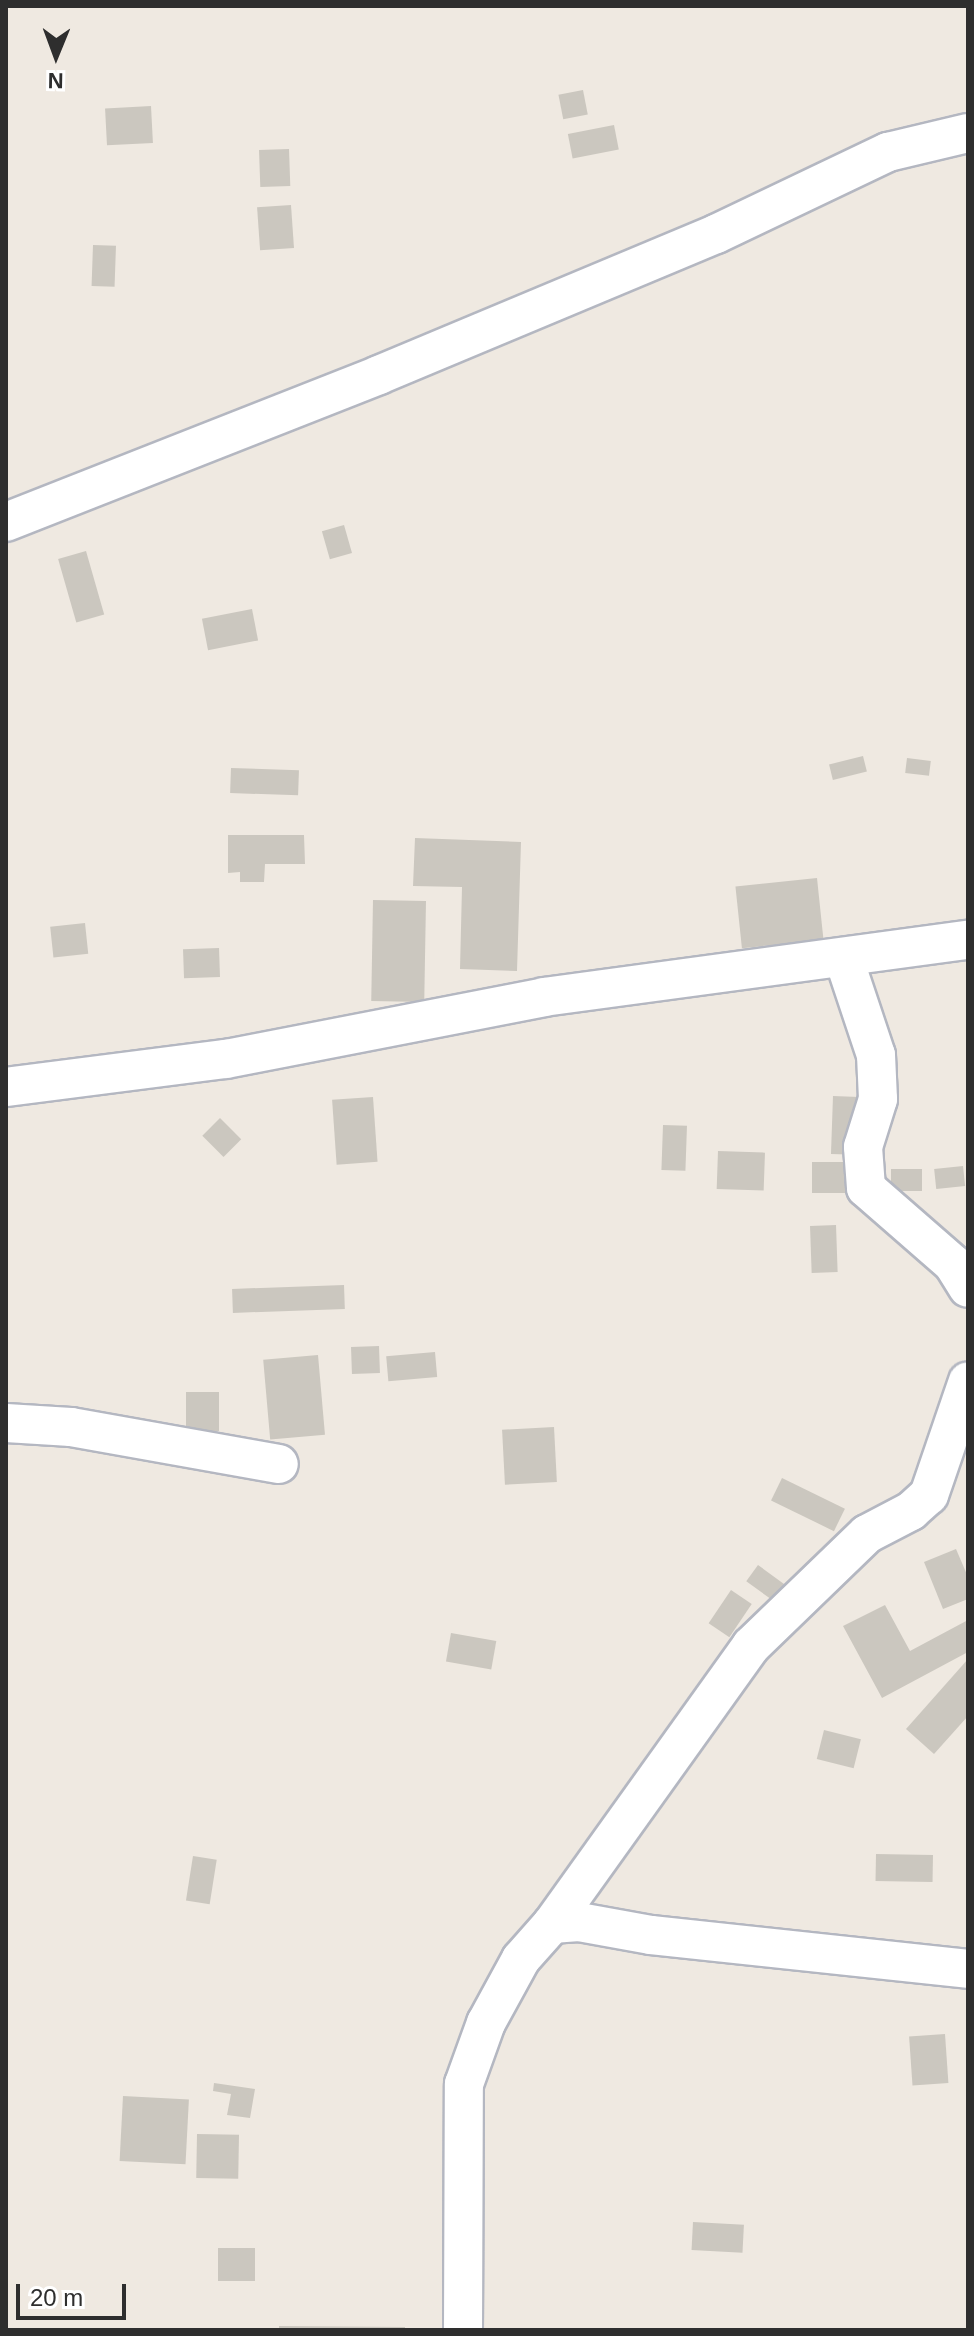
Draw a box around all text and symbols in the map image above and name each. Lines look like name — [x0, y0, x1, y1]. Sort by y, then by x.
north arrow — [16, 16, 96, 96]
text: N — [47, 68, 64, 93]
scale bar — [20, 2268, 130, 2318]
text: 20 m — [30, 2284, 83, 2311]

